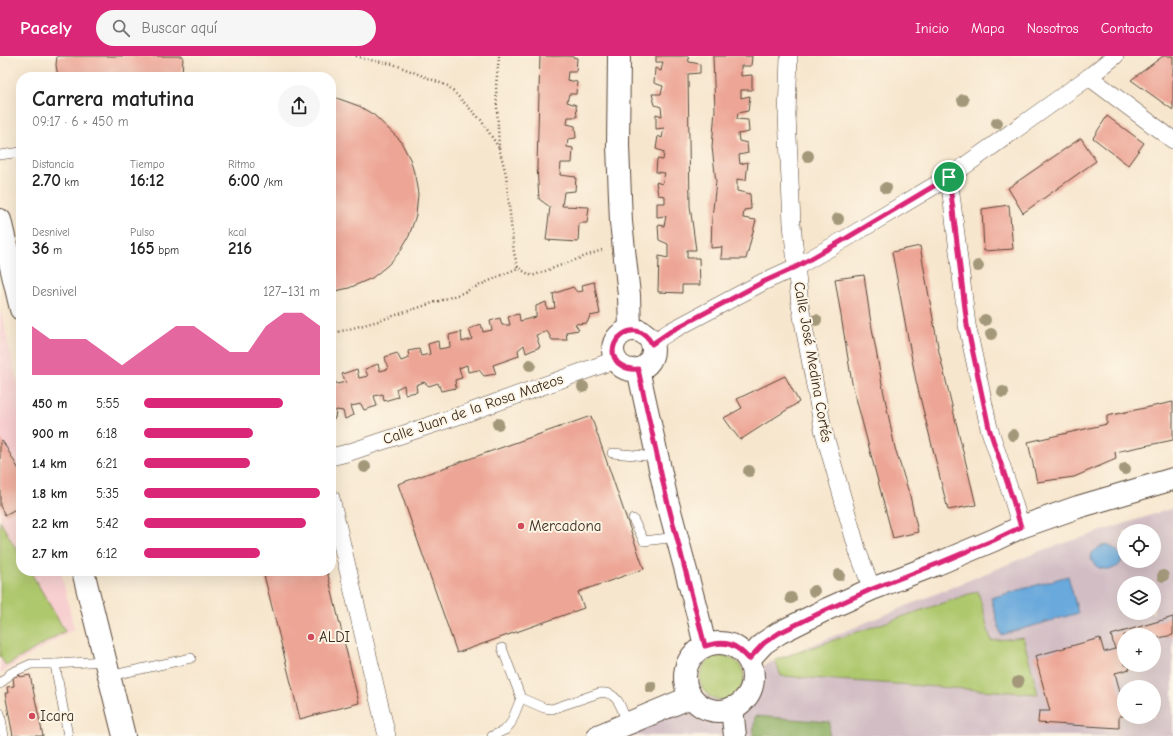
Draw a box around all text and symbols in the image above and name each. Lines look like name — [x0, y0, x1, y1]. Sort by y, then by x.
search box — [96, 10, 376, 46]
text: Pacely — [20, 17, 72, 39]
icon: search — [110, 17, 132, 39]
text: Buscar aquí — [142, 19, 217, 37]
text: Inicio — [915, 20, 949, 37]
text: Mapa — [971, 20, 1005, 37]
text: Nosotros — [1027, 20, 1079, 37]
text: Contacto — [1101, 20, 1153, 37]
button: share — [278, 85, 320, 127]
text: Carrera matutina — [32, 86, 194, 112]
text: 09:17 · 6 × 450 m — [32, 114, 128, 129]
text: Distancia — [32, 158, 74, 171]
text: Tiempo — [130, 158, 165, 171]
text: Ritmo — [228, 158, 255, 171]
pin — [932, 160, 966, 194]
icon: arrive — [938, 166, 960, 188]
text: 2.70 — [32, 171, 61, 190]
text: 16:12 — [130, 171, 164, 190]
text: 6:00 — [228, 171, 260, 190]
text: km — [61, 176, 79, 189]
text: /km — [260, 176, 283, 189]
text: Desnivel — [32, 226, 70, 239]
text: Pulso — [130, 226, 155, 239]
text: kcal — [228, 226, 246, 239]
text: 36 — [32, 239, 49, 258]
text: 165 — [130, 239, 155, 258]
text: 216 — [228, 239, 252, 258]
text: m — [49, 244, 62, 257]
text: bpm — [155, 244, 179, 257]
street label: Calle José Medina Cortés — [790, 280, 836, 444]
text: Desnivel — [32, 284, 77, 299]
text: 127–131 m — [263, 284, 320, 299]
street label: Calle Juan de la Rosa Mateos — [381, 370, 565, 448]
text: 450 m — [32, 396, 67, 411]
text: 5:55 — [96, 396, 120, 411]
text: 900 m — [32, 426, 69, 441]
text: 6:18 — [96, 426, 117, 441]
text: 1.4 km — [32, 456, 67, 471]
text: 6:21 — [96, 456, 117, 471]
text: 1.8 km — [32, 486, 67, 501]
text: 5:35 — [96, 486, 119, 501]
text: 2.2 km — [32, 516, 69, 531]
text: 5:42 — [96, 516, 119, 531]
place label: Mercadona — [529, 517, 601, 535]
marker: Mercadona — [516, 521, 526, 531]
map controls — [1117, 524, 1161, 724]
button: locate — [1117, 524, 1161, 568]
text: 2.7 km — [32, 546, 68, 561]
text: 6:12 — [96, 546, 117, 561]
button: layers — [1117, 576, 1161, 620]
place label: ALDI — [319, 628, 350, 646]
button: + — [1117, 628, 1161, 672]
marker: ALDI — [306, 632, 316, 642]
button: − — [1117, 680, 1161, 724]
place label: Icara — [40, 707, 74, 725]
marker: Icara — [27, 711, 37, 721]

